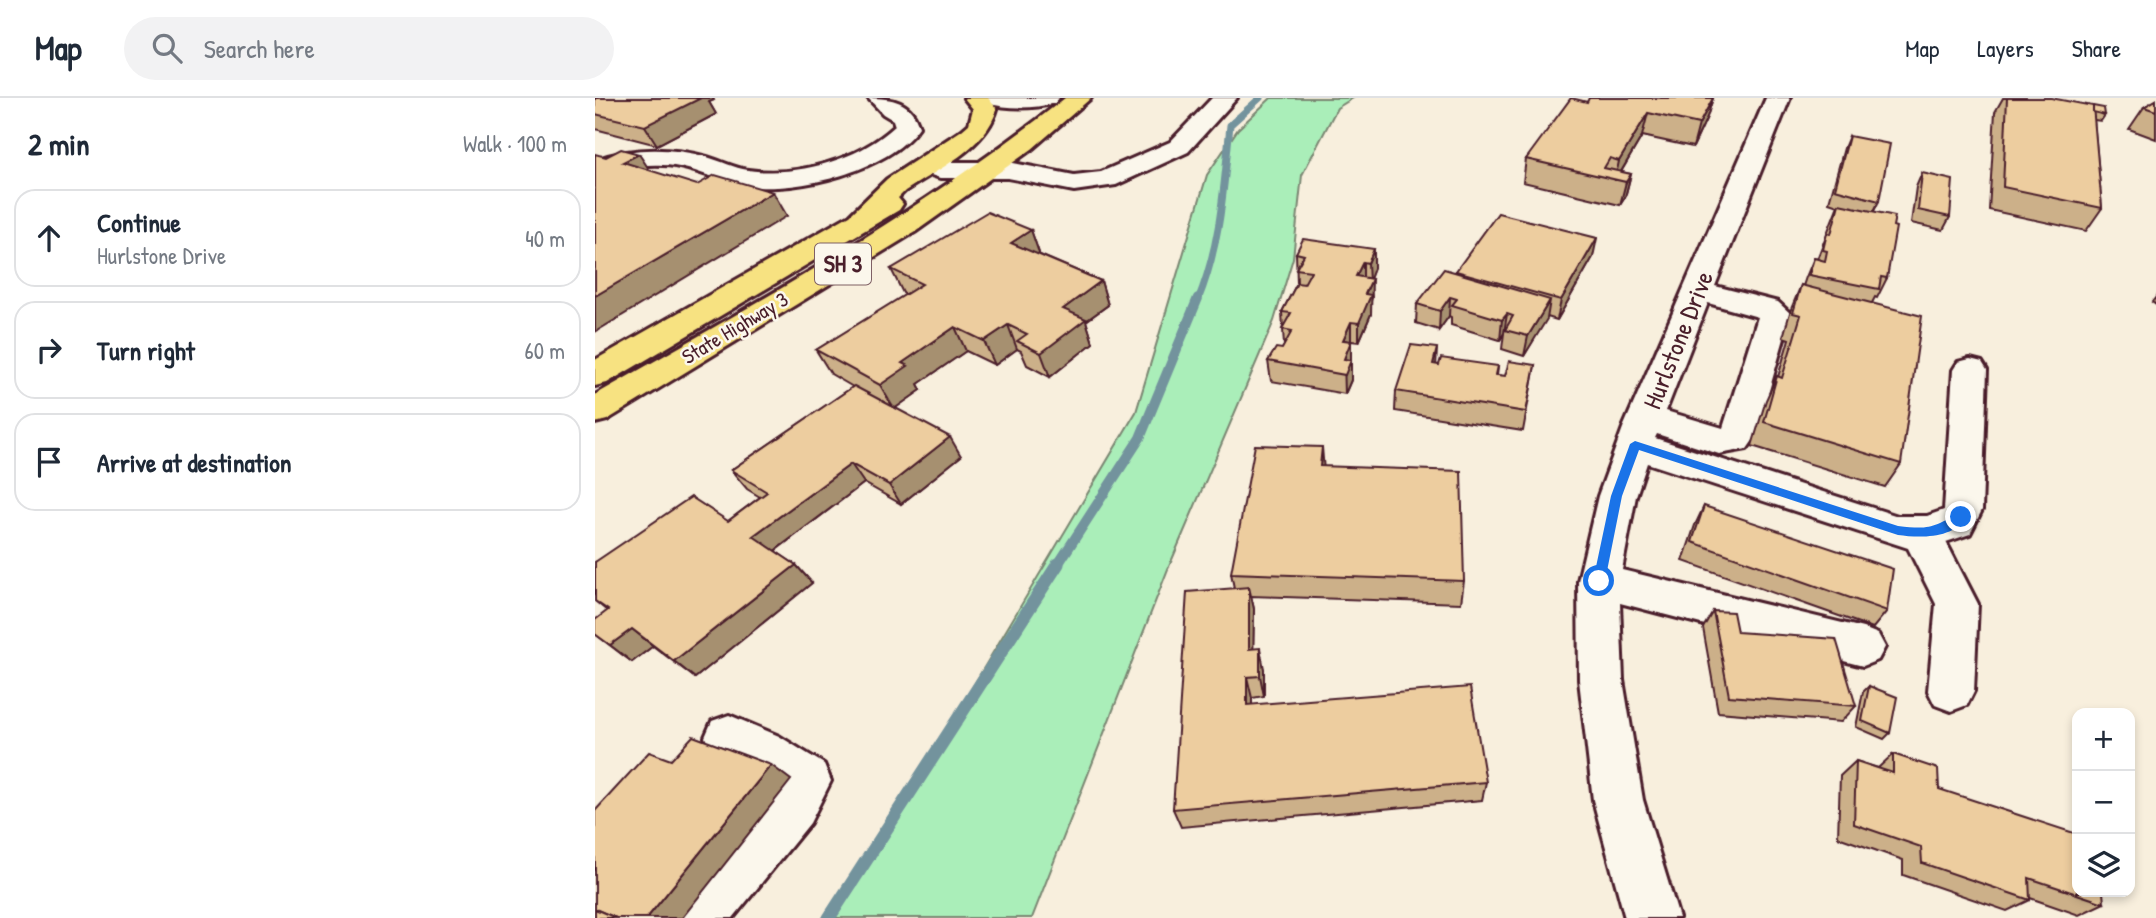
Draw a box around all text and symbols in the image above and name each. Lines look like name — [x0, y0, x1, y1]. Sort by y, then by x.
search box — [124, 17, 614, 80]
text: Map — [35, 26, 82, 70]
icon: search — [148, 29, 186, 67]
text: Search here — [204, 31, 315, 66]
text: Map — [1905, 32, 1939, 64]
text: Layers — [1977, 32, 2034, 64]
text: Share — [2072, 32, 2121, 64]
text: 2 min — [28, 124, 90, 164]
text: Walk · 100 m — [463, 128, 567, 159]
text: Continue — [97, 205, 181, 240]
icon: ahead — [30, 219, 68, 257]
text: 40 m — [525, 223, 565, 254]
text: Hurlstone Drive — [97, 240, 226, 271]
road number: SH 3 — [815, 244, 871, 284]
street label: Hurlstone Drive — [1634, 266, 1721, 414]
street label: State Highway 3 — [676, 284, 793, 371]
icon: right — [30, 331, 68, 369]
text: Turn right — [97, 333, 195, 368]
text: 60 m — [525, 335, 565, 366]
icon: arrive — [30, 443, 68, 481]
text: Arrive at destination — [97, 445, 292, 480]
route end — [1945, 501, 1976, 532]
route start — [1583, 565, 1614, 596]
map controls — [2072, 708, 2135, 897]
button: + — [2072, 708, 2135, 771]
button: − — [2072, 771, 2135, 834]
button: layers — [2072, 834, 2135, 897]

